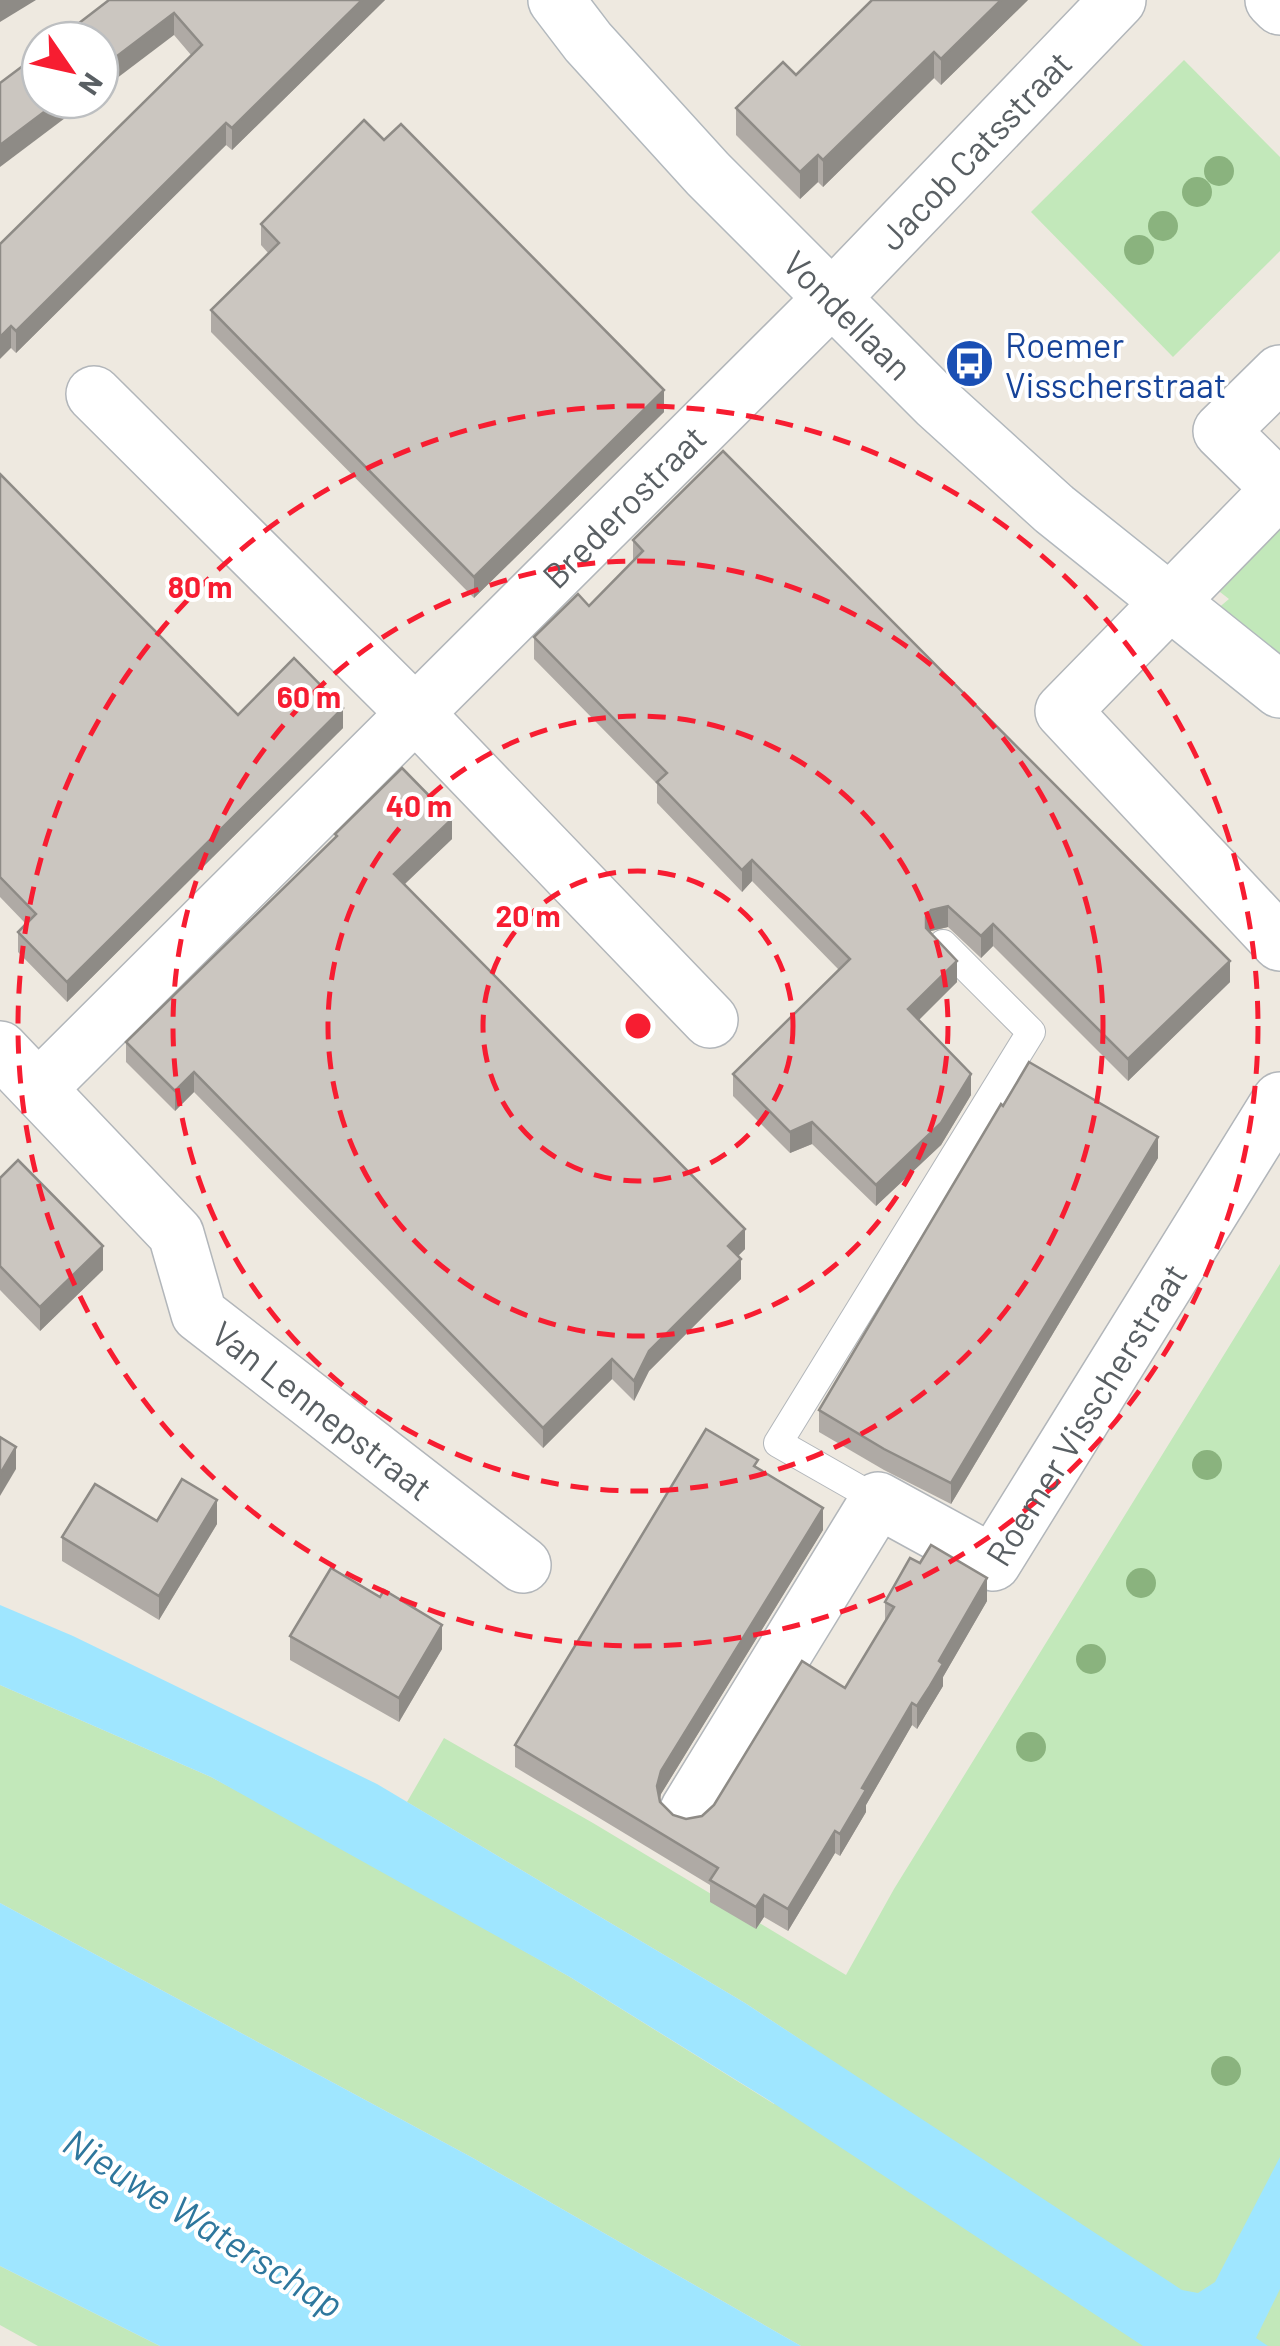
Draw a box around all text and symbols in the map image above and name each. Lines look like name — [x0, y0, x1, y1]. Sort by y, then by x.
north arrow — [20, 20, 120, 120]
street label: Jacob Catsstraat — [869, 41, 1080, 258]
text: N — [72, 67, 111, 102]
street label: Vondellaan — [775, 241, 922, 388]
place label: Roemer Visscherstraat — [1005, 323, 1226, 405]
bus stop icon: Roemer Visscherstraat — [944, 338, 996, 390]
street label: Brederostraat — [533, 416, 714, 596]
text: 80 m — [168, 568, 232, 604]
text: 60 m — [277, 678, 341, 714]
text: 40 m — [386, 787, 452, 823]
text: 20 m — [496, 897, 560, 933]
centre of rings — [620, 1008, 656, 1044]
street label: Roemer Visscherstraat — [976, 1255, 1195, 1573]
street label: Van Lennepstraat — [204, 1311, 441, 1508]
water label: Nieuwe Waterschap — [56, 2118, 352, 2326]

